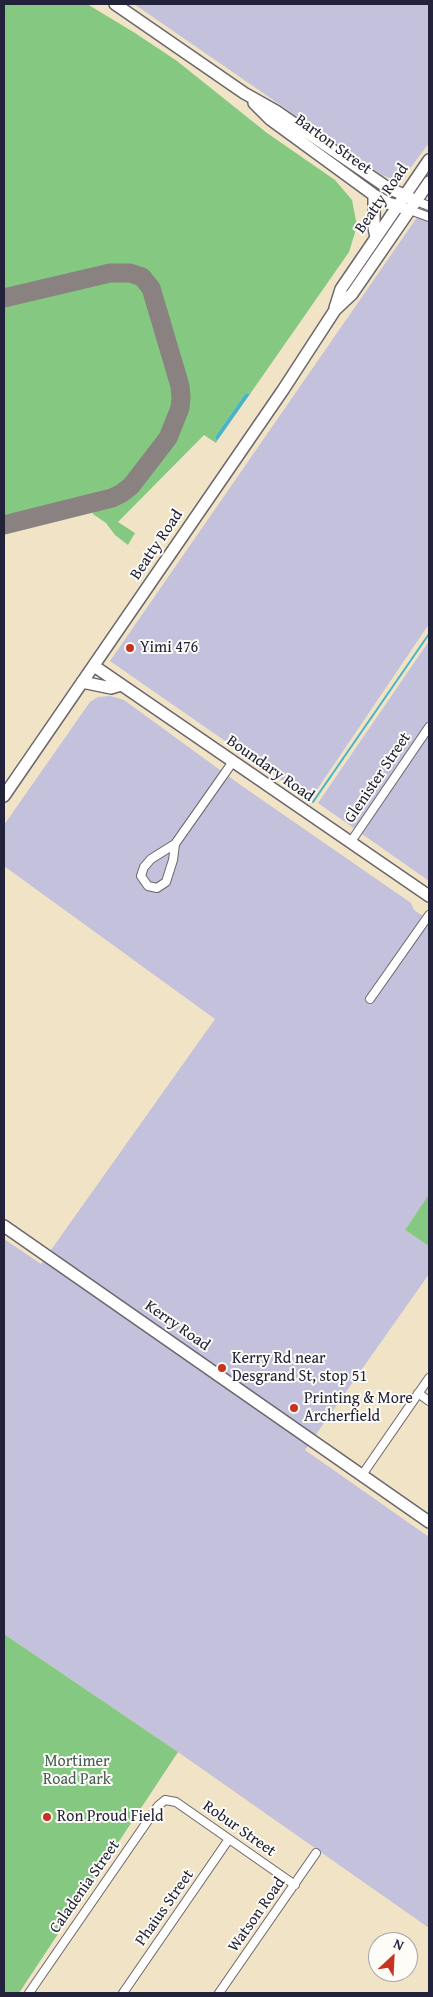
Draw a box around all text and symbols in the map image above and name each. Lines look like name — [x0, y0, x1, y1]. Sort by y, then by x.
street label: Barton Street — [291, 111, 375, 179]
street label: Beatty Road — [351, 161, 413, 237]
street label: Beatty Road — [127, 506, 187, 584]
place label: Yimi 476 — [140, 638, 198, 658]
marker: Yimi 476 — [124, 642, 136, 654]
street label: Glenister Street — [341, 729, 415, 827]
street label: Boundary Road — [222, 732, 318, 806]
street label: Kerry Road — [141, 1297, 213, 1355]
place label: Kerry Rd near Desgrand St, stop 51 — [232, 1349, 367, 1387]
marker: Kerry Rd near Desgrand St, stop 51 — [216, 1362, 228, 1374]
place label: Printing & More Archerfield — [304, 1389, 413, 1427]
marker: Printing & More Archerfield — [288, 1402, 300, 1414]
park label: Mortimer Road Park — [43, 1752, 111, 1790]
street label: Robur Street — [199, 1797, 279, 1861]
place label: Ron Proud Field — [57, 1807, 164, 1827]
marker: Ron Proud Field — [41, 1811, 53, 1823]
street label: Caladenia Street — [46, 1837, 124, 1937]
street label: Phaius Street — [132, 1866, 198, 1950]
street label: Watson Road — [224, 1874, 290, 1956]
north arrow — [368, 1932, 418, 1982]
text: N — [390, 1933, 407, 1955]

